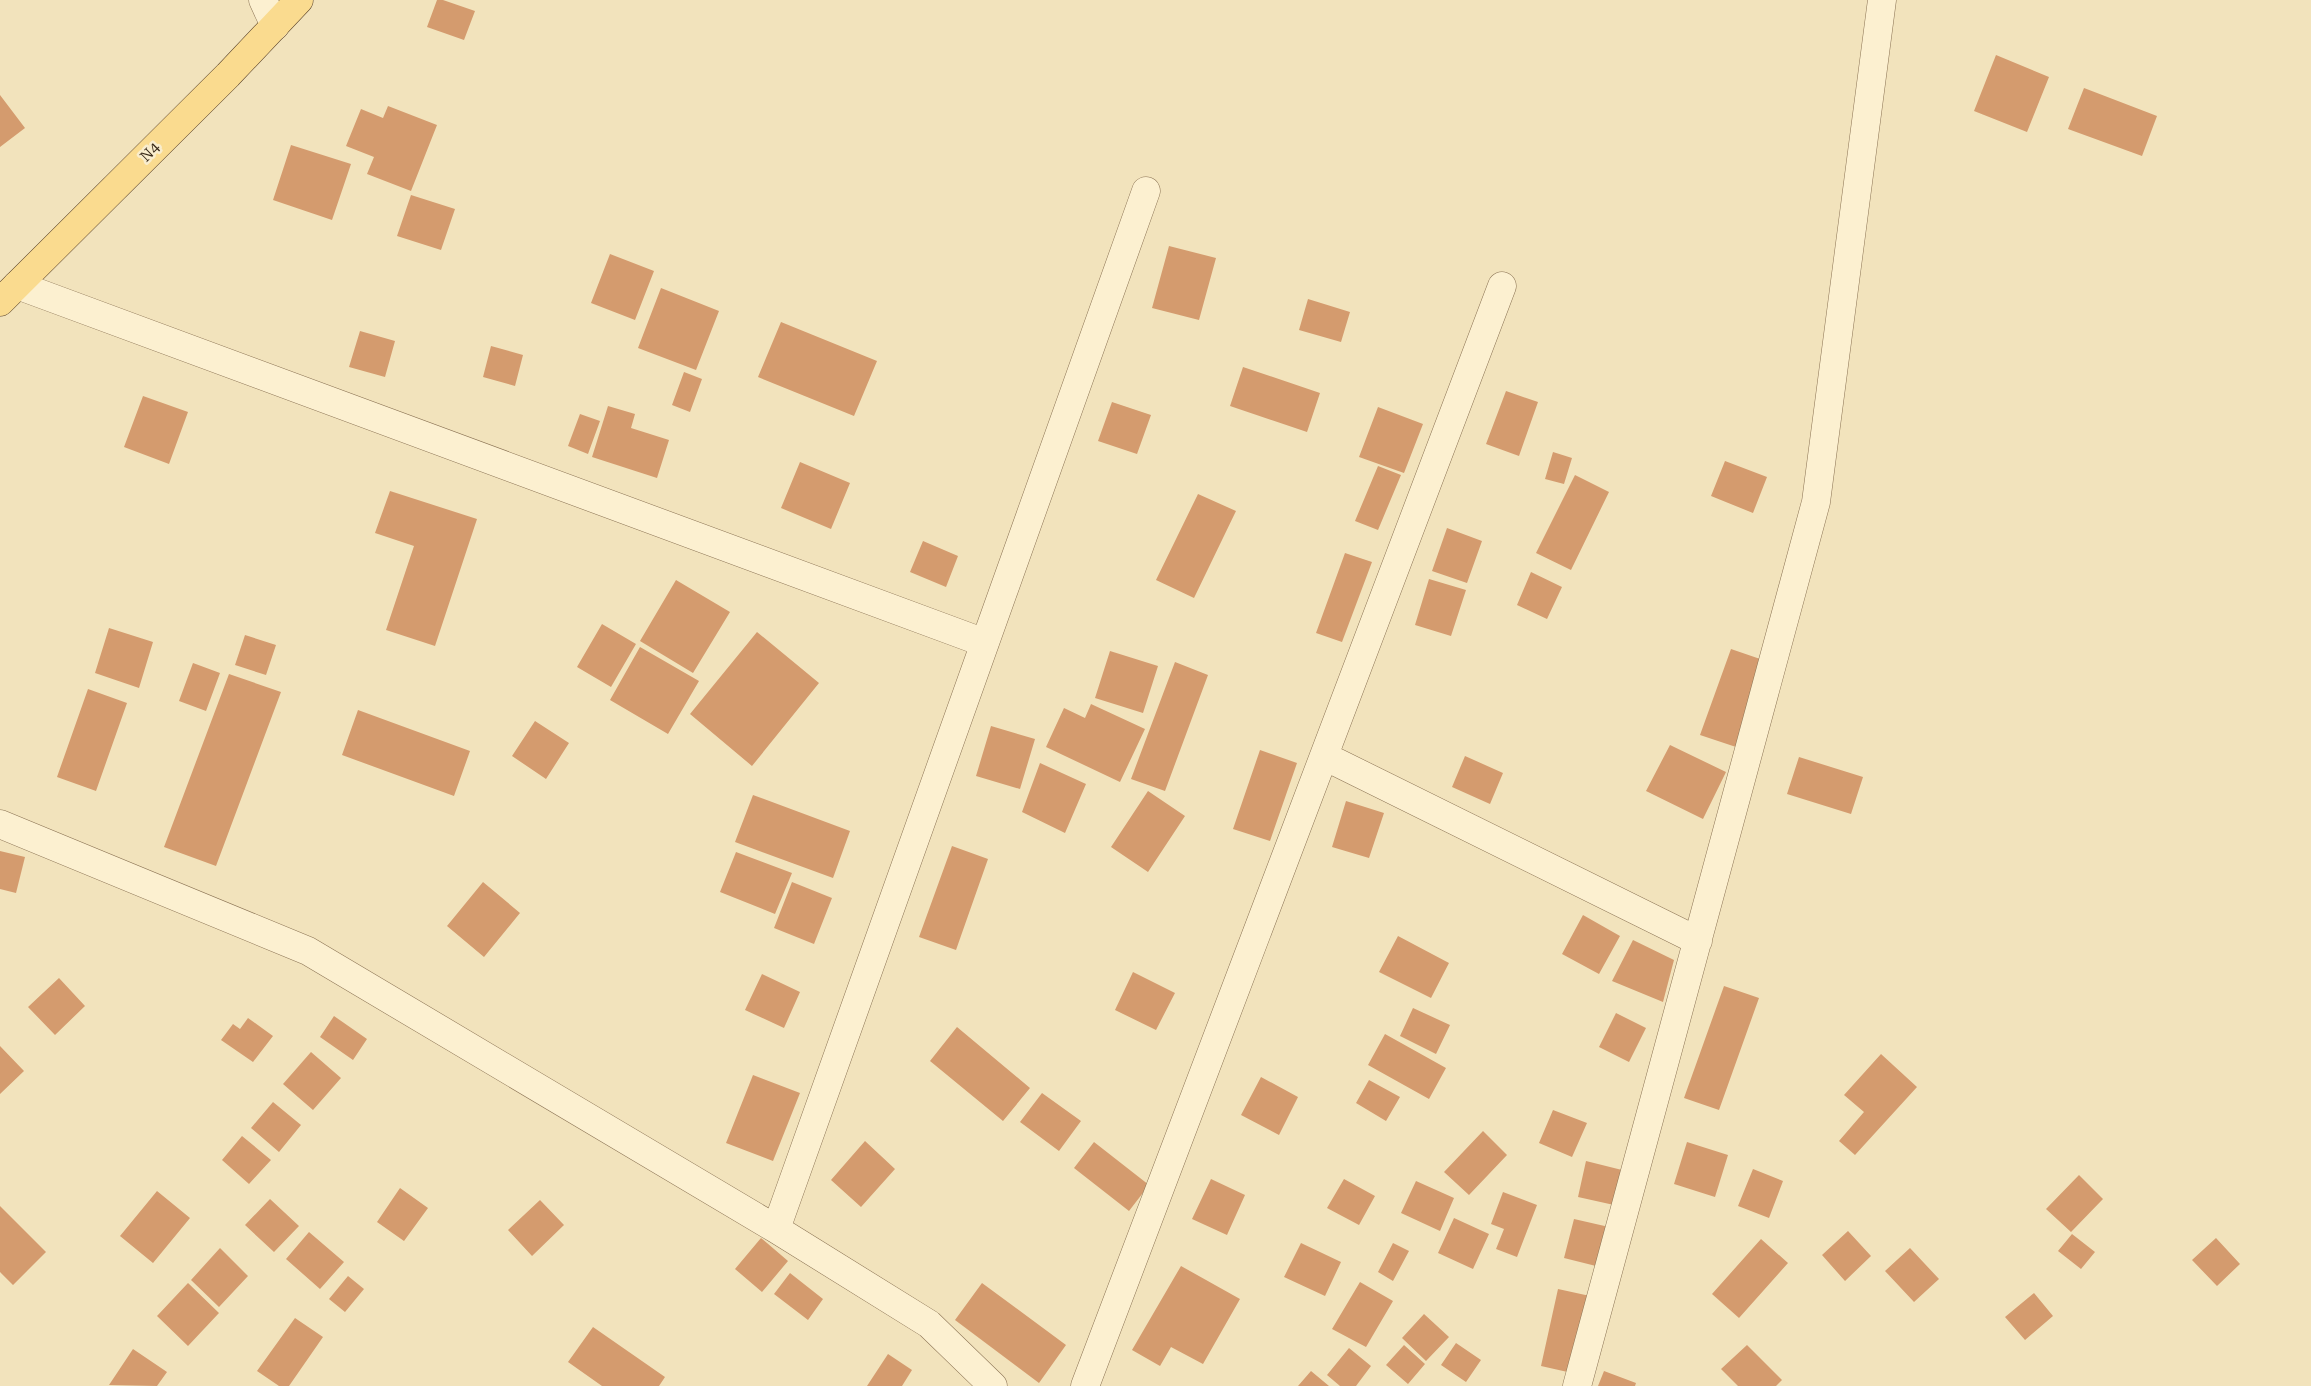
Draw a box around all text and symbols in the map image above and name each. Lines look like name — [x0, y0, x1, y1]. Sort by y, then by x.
street label: N4 — [136, 138, 164, 166]

